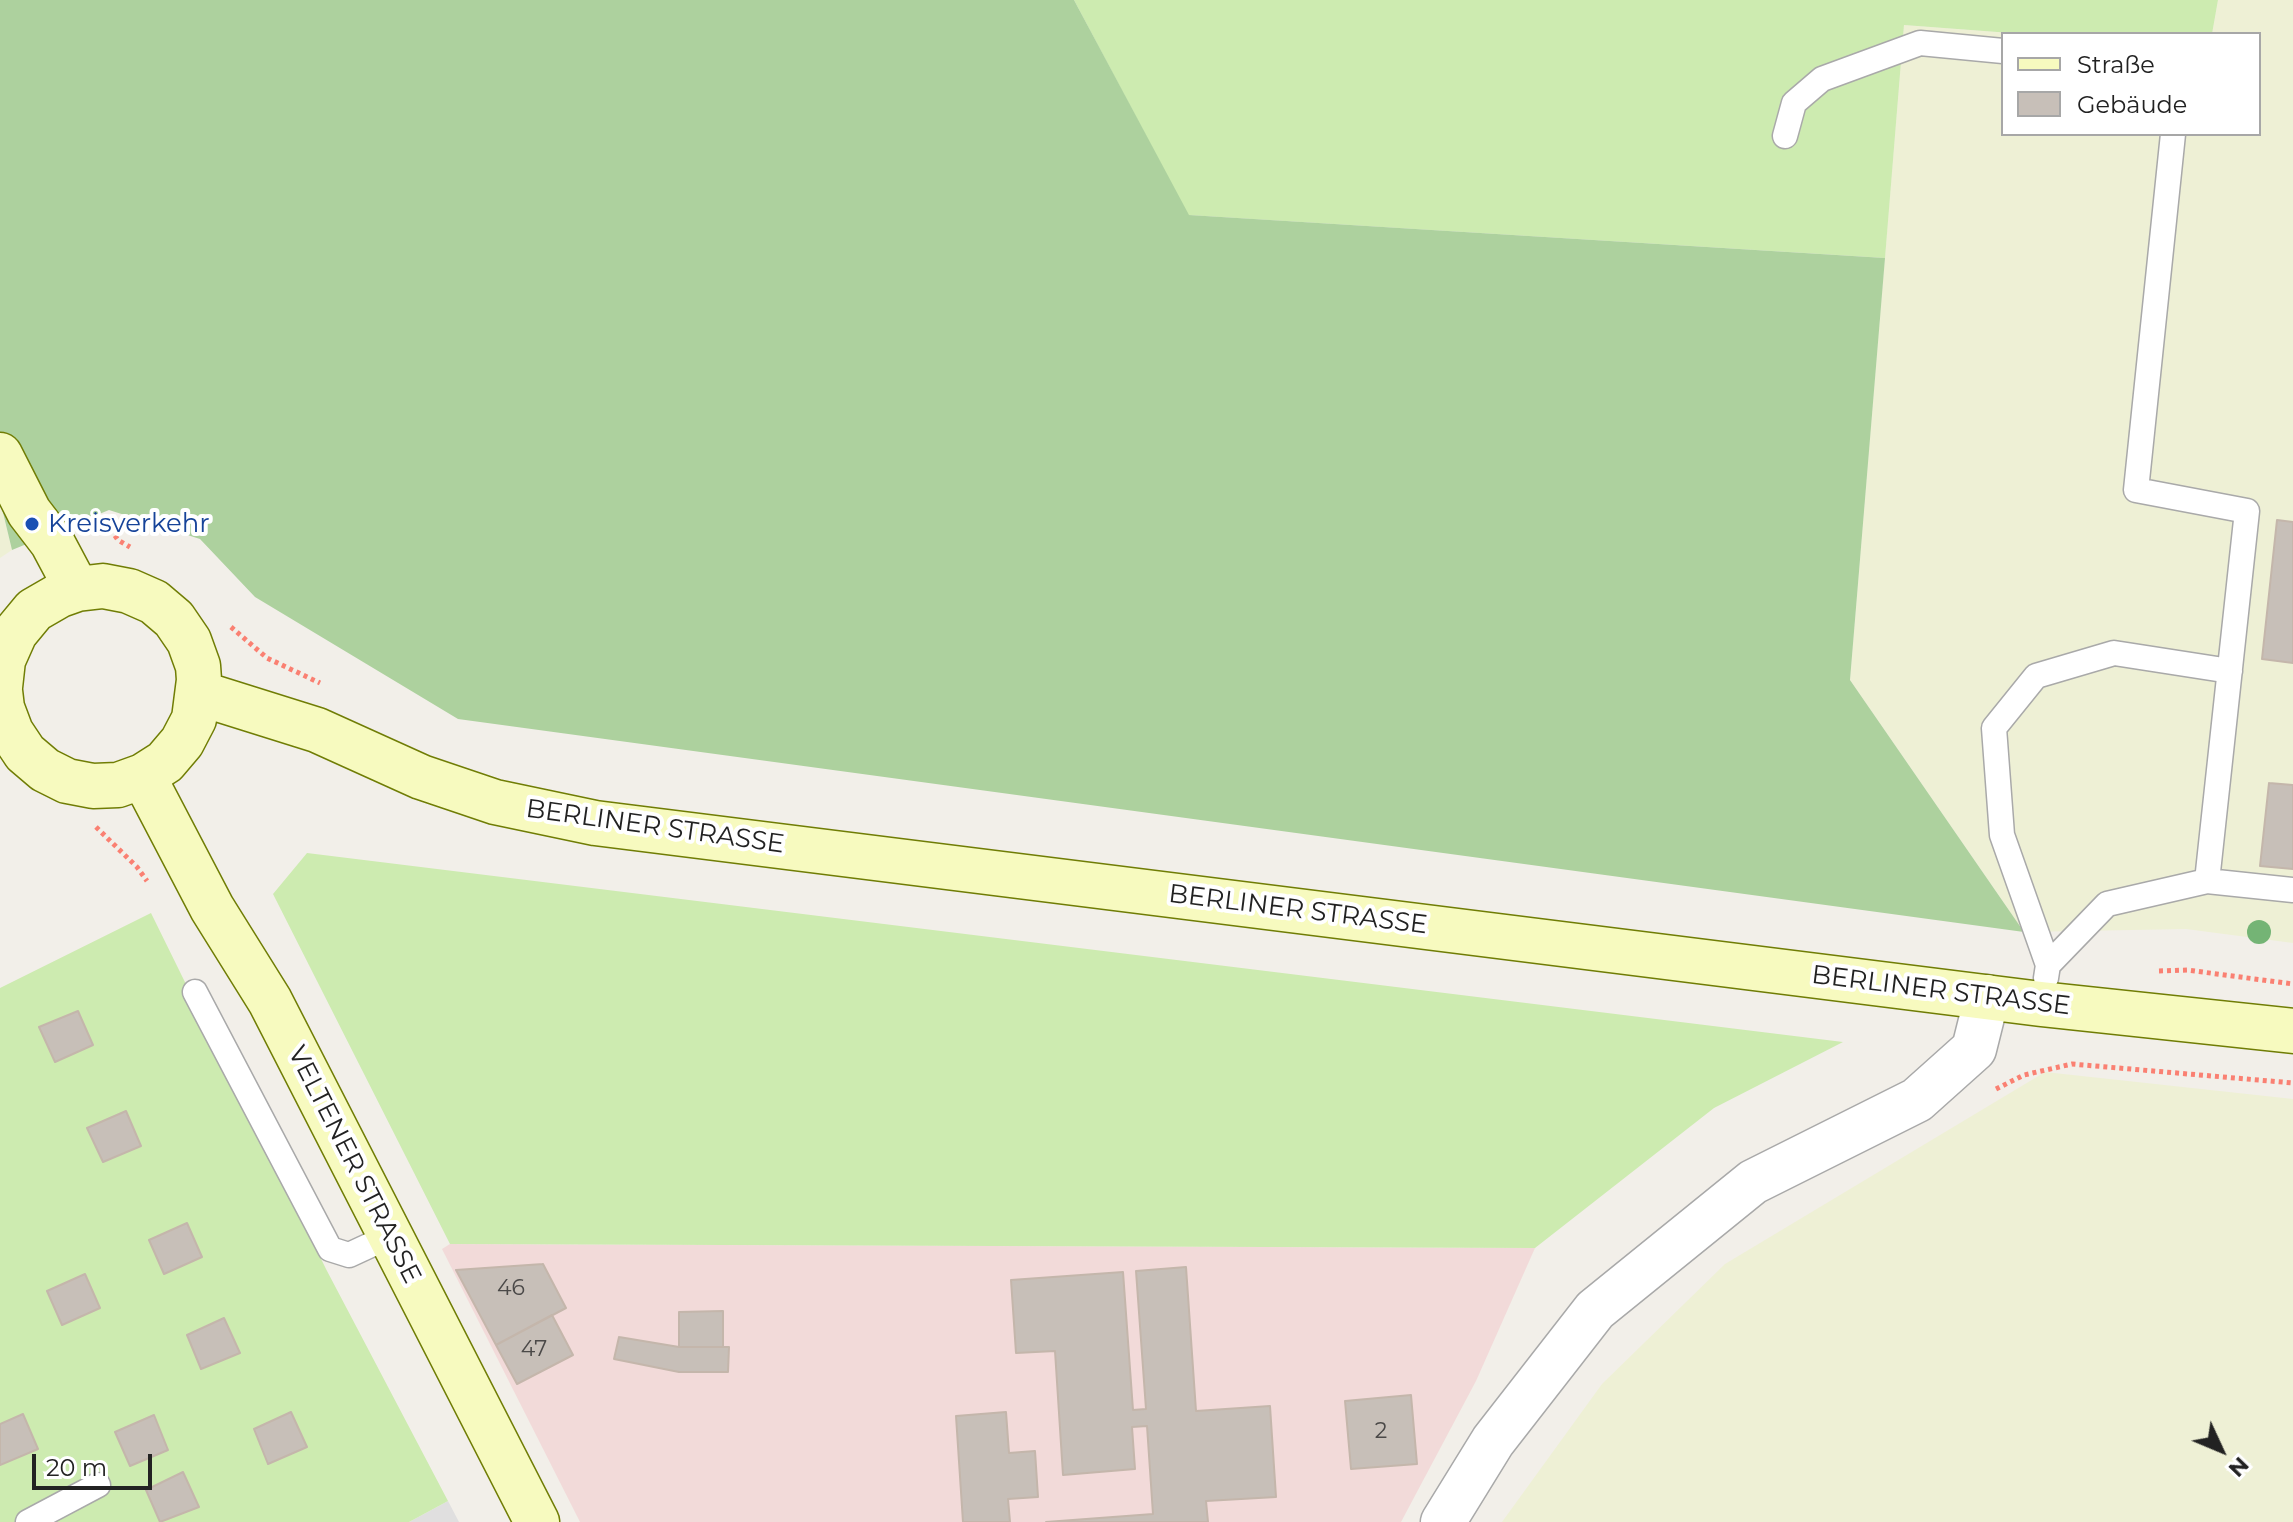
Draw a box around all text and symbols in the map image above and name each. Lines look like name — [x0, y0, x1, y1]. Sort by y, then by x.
legend — [2001, 32, 2261, 136]
text: Straße — [2077, 50, 2155, 79]
text: Gebäude — [2077, 90, 2187, 119]
place label: Kreisverkehr — [48, 508, 210, 540]
marker: Kreisverkehr — [23, 515, 41, 533]
street label: BERLINER STRASSE — [524, 793, 786, 861]
street label: BERLINER STRASSE — [1167, 879, 1429, 941]
street label: BERLINER STRASSE — [1810, 960, 2072, 1022]
street label: VELTENER STRASSE — [281, 1041, 427, 1289]
house number: 46 — [497, 1276, 525, 1302]
house number: 47 — [521, 1337, 547, 1363]
north arrow — [2181, 1410, 2261, 1490]
house number: 2 — [1375, 1419, 1387, 1445]
scale bar — [36, 1438, 156, 1488]
text: N — [2223, 1451, 2255, 1483]
text: 20 m — [46, 1453, 107, 1482]

